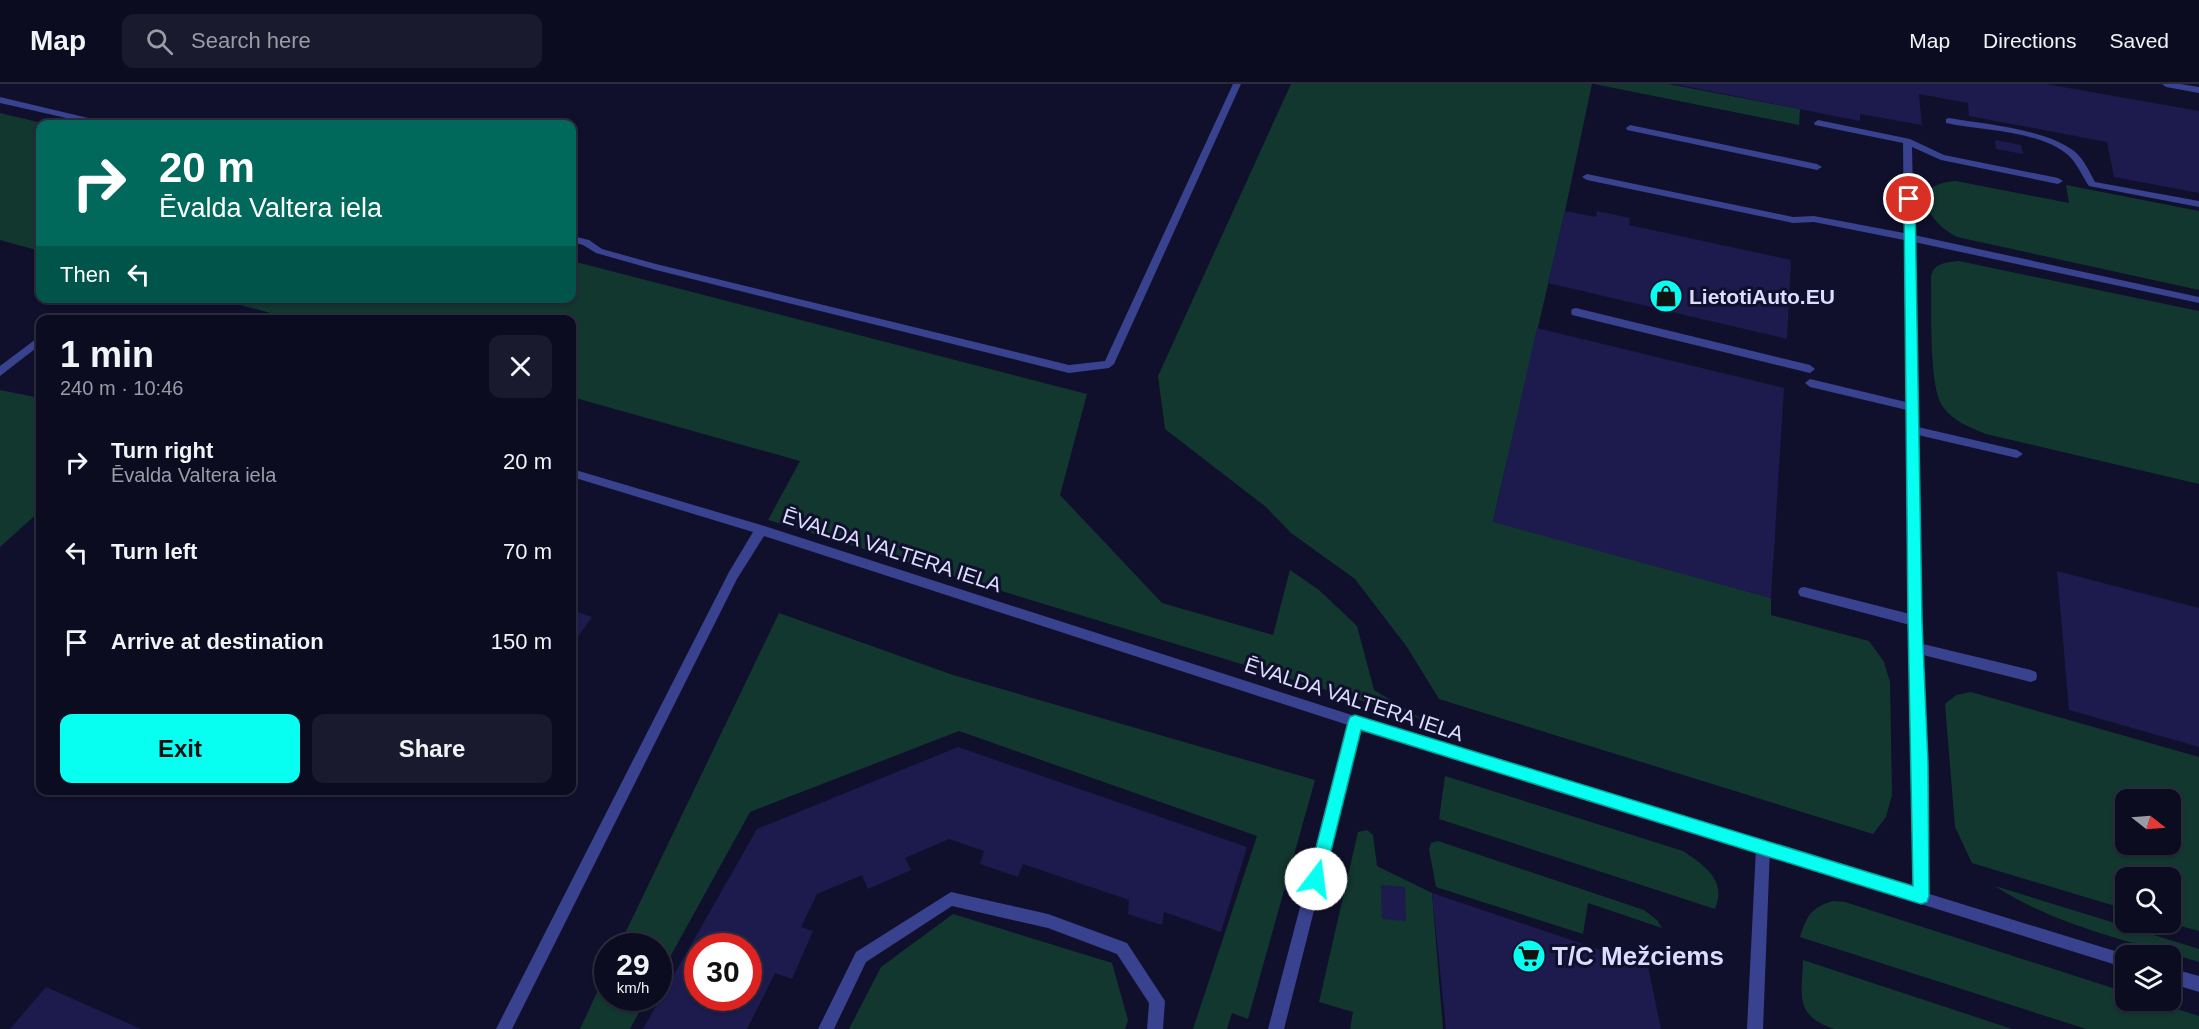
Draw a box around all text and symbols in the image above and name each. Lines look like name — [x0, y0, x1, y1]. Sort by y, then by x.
search box — [122, 14, 542, 68]
text: Map — [30, 25, 86, 56]
icon: search — [143, 25, 176, 58]
text: Search here — [191, 28, 311, 53]
text: Map — [1909, 29, 1950, 52]
text: Directions — [1983, 29, 2076, 52]
text: Saved — [2109, 29, 2169, 52]
icon: right — [60, 144, 138, 222]
text: 20 m — [159, 144, 255, 191]
pin — [1883, 173, 1934, 224]
icon: arrive — [1892, 182, 1925, 215]
text: Ēvalda Valtera iela — [159, 193, 382, 223]
icon: left — [122, 258, 155, 291]
text: Then — [60, 262, 110, 287]
shop icon: LietotiAuto.EU — [1648, 278, 1684, 314]
place label: LietotiAuto.EU — [1689, 285, 1835, 308]
text: 1 min — [60, 334, 154, 375]
button: close — [489, 335, 552, 398]
text: 240 m · 10:46 — [60, 377, 183, 399]
text: Turn right — [111, 438, 213, 463]
icon: right — [60, 446, 93, 479]
text: 20 m — [503, 449, 552, 474]
text: Ēvalda Valtera iela — [111, 464, 276, 486]
street label: ĒVALDA VALTERA IELA — [780, 504, 1004, 596]
icon: left — [60, 536, 93, 569]
text: Turn left — [111, 539, 197, 564]
text: 70 m — [503, 539, 552, 564]
icon: arrive — [60, 626, 93, 659]
text: Arrive at destination — [111, 629, 324, 654]
text: 150 m — [491, 629, 552, 654]
street label: ĒVALDA VALTERA IELA — [1242, 653, 1466, 745]
button: Exit — [60, 714, 300, 783]
button: Share — [312, 714, 552, 783]
north arrow — [2115, 789, 2181, 855]
map controls — [2115, 789, 2181, 1011]
position arrow — [1284, 847, 1348, 911]
button: search — [2115, 867, 2181, 933]
speed limit sign: 30 — [684, 933, 762, 1011]
supermarket icon: T/C Mežciems — [1511, 938, 1547, 974]
place label: T/C Mežciems — [1552, 941, 1724, 971]
button: layers — [2115, 945, 2181, 1011]
text: 29 — [616, 948, 650, 981]
text: km/h — [617, 979, 649, 996]

